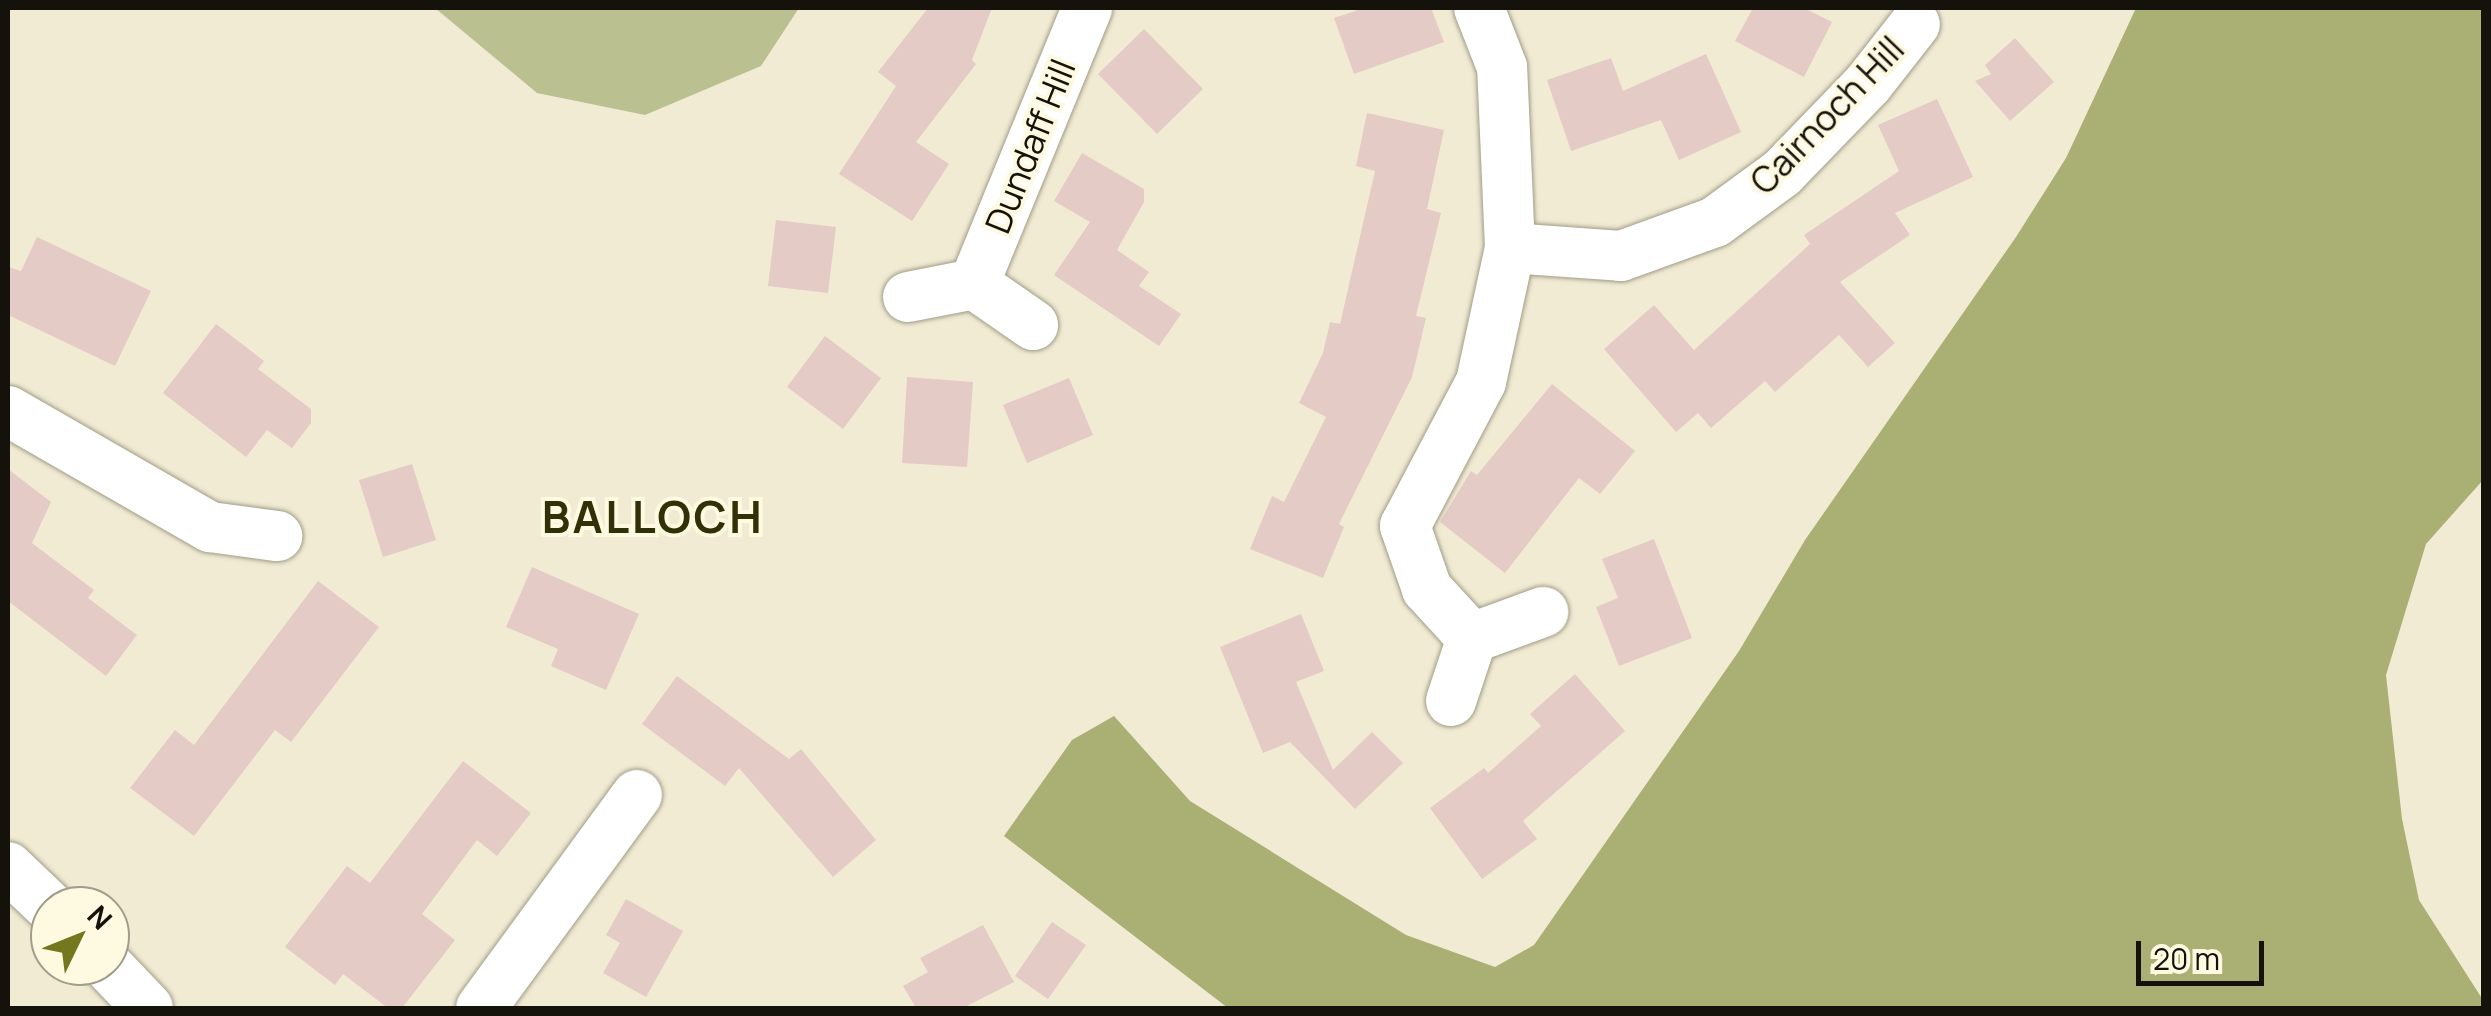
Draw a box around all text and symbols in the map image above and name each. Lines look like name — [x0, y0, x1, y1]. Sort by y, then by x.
street label: Cairnoch Hill — [1742, 28, 1912, 202]
street label: Dundaff Hill — [976, 53, 1084, 239]
district label: BALLOCH — [542, 490, 764, 544]
north arrow — [30, 886, 130, 986]
text: N — [80, 897, 121, 937]
scale bar — [2141, 921, 2268, 983]
text: 20 m — [2153, 938, 2220, 979]

